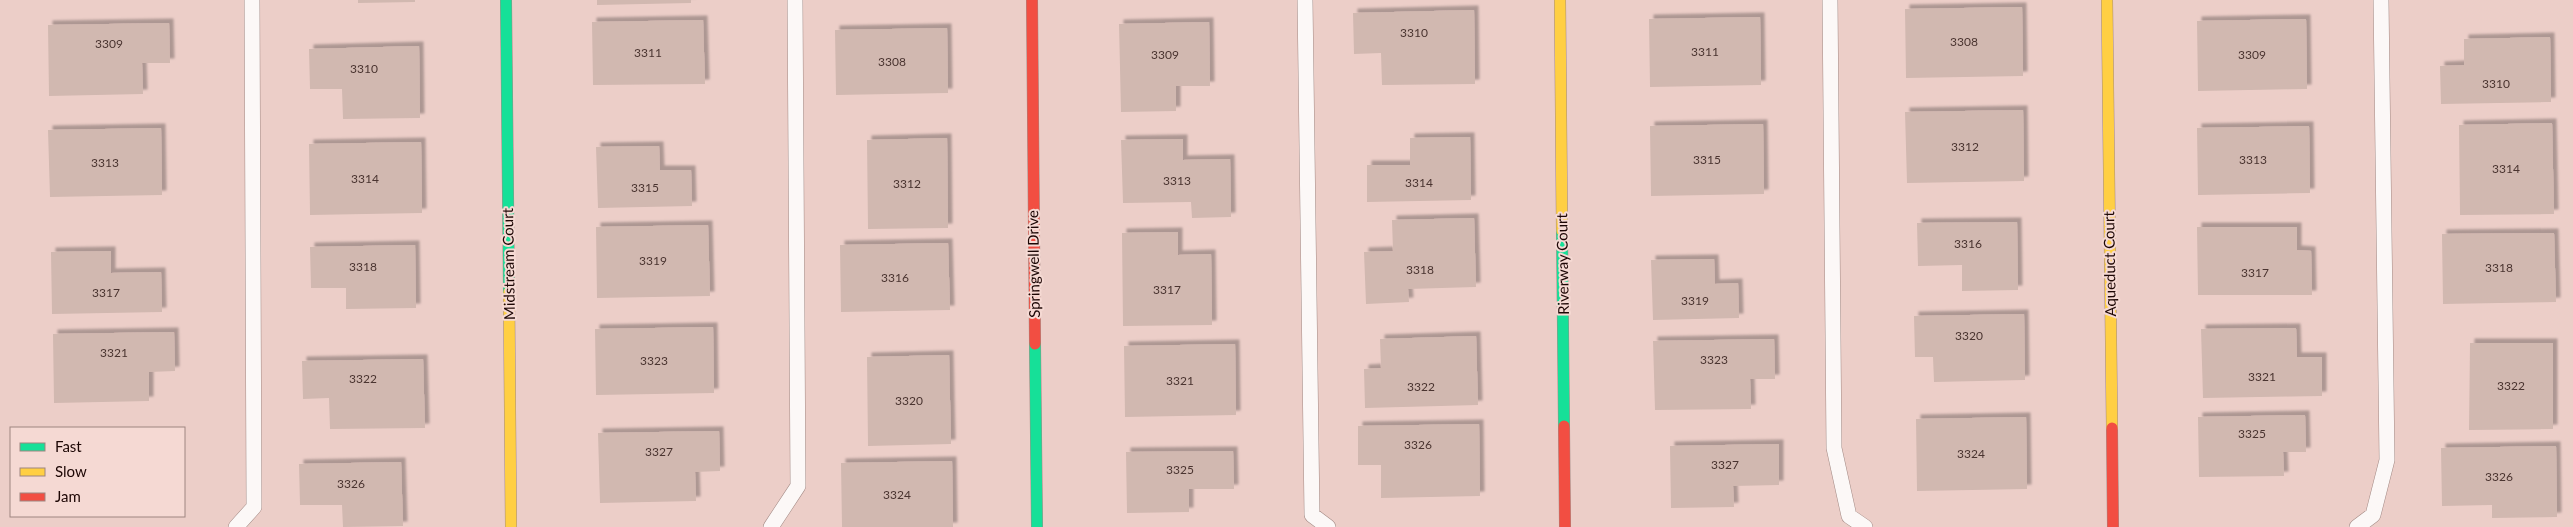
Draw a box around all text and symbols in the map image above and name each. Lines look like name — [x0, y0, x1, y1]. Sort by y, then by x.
house number: 3310 — [1400, 25, 1428, 40]
house number: 3308 — [1950, 34, 1978, 49]
house number: 3309 — [95, 36, 123, 51]
house number: 3311 — [1691, 44, 1719, 59]
house number: 3311 — [634, 45, 662, 60]
house number: 3309 — [1151, 47, 1179, 62]
house number: 3309 — [2238, 47, 2266, 62]
house number: 3308 — [878, 54, 906, 69]
house number: 3310 — [350, 61, 378, 76]
house number: 3310 — [2482, 76, 2510, 91]
house number: 3312 — [1951, 139, 1979, 154]
house number: 3315 — [1693, 152, 1721, 167]
house number: 3313 — [2239, 152, 2267, 167]
house number: 3313 — [91, 155, 119, 170]
house number: 3314 — [2492, 161, 2520, 176]
house number: 3314 — [351, 171, 379, 186]
house number: 3313 — [1163, 173, 1191, 188]
house number: 3314 — [1405, 175, 1433, 190]
house number: 3312 — [893, 176, 921, 191]
house number: 3315 — [631, 180, 659, 195]
street label: Midstream Court — [498, 207, 518, 320]
street label: Springwell Drive — [1023, 210, 1043, 318]
street label: Aqueduct Court — [2099, 211, 2119, 317]
street label: Riverway Court — [1552, 212, 1572, 315]
house number: 3316 — [1954, 236, 1982, 251]
house number: 3319 — [639, 253, 667, 268]
house number: 3318 — [349, 259, 377, 274]
house number: 3318 — [2485, 260, 2513, 275]
house number: 3318 — [1406, 262, 1434, 277]
house number: 3317 — [2241, 265, 2269, 280]
house number: 3316 — [881, 270, 909, 285]
house number: 3317 — [1153, 282, 1181, 297]
house number: 3317 — [92, 285, 120, 300]
house number: 3319 — [1681, 293, 1709, 308]
house number: 3320 — [1955, 328, 1983, 343]
house number: 3321 — [100, 345, 128, 360]
house number: 3323 — [1700, 352, 1728, 367]
house number: 3323 — [640, 353, 668, 368]
house number: 3321 — [2248, 369, 2276, 384]
house number: 3322 — [349, 371, 377, 386]
house number: 3321 — [1166, 373, 1194, 388]
house number: 3322 — [2497, 378, 2525, 393]
house number: 3322 — [1407, 379, 1435, 394]
house number: 3320 — [895, 393, 923, 408]
house number: 3325 — [2238, 426, 2266, 441]
legend — [10, 427, 185, 517]
text: Fast — [55, 437, 82, 455]
house number: 3326 — [1404, 437, 1432, 452]
house number: 3327 — [645, 444, 673, 459]
house number: 3324 — [1957, 446, 1985, 461]
house number: 3327 — [1711, 457, 1739, 472]
text: Slow — [55, 462, 87, 480]
house number: 3325 — [1166, 462, 1194, 477]
house number: 3326 — [2485, 469, 2513, 484]
house number: 3326 — [337, 476, 365, 491]
text: Jam — [55, 487, 81, 505]
house number: 3324 — [883, 487, 911, 502]

